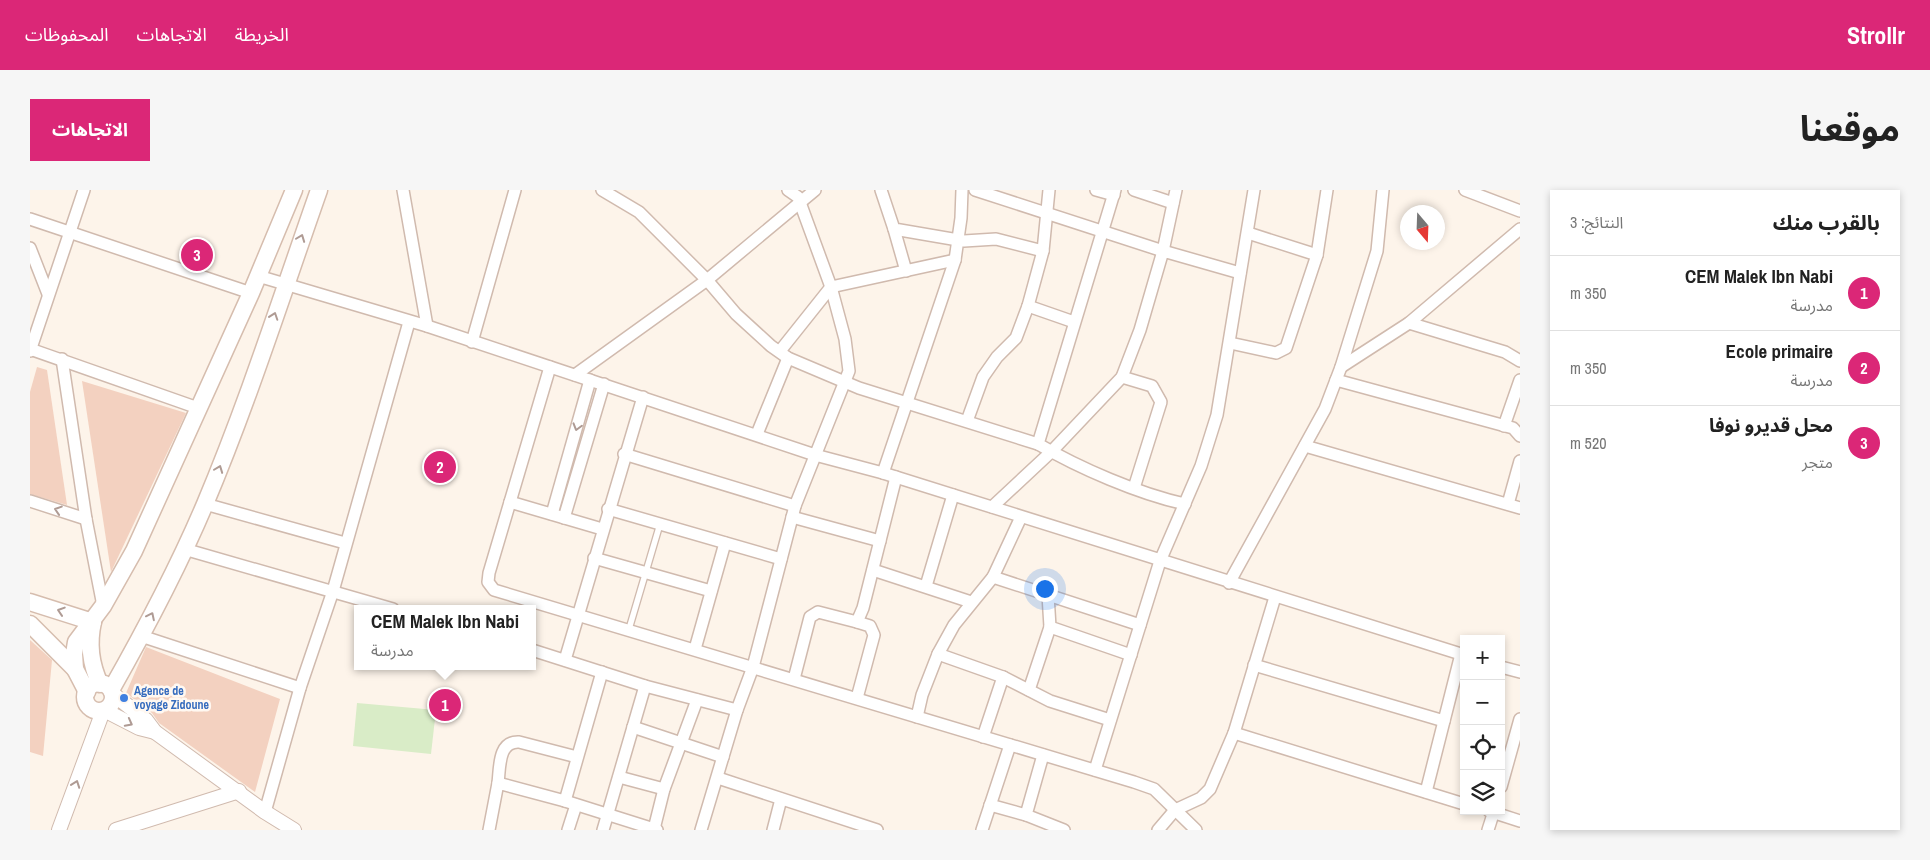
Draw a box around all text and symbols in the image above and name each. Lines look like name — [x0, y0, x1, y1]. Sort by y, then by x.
text: Strollr — [1847, 19, 1905, 51]
text: المحفوظات — [25, 22, 109, 47]
text: الاتجاهات — [137, 22, 207, 47]
text: الخريطة — [235, 22, 289, 47]
button: الاتجاهات — [30, 99, 150, 161]
text: موقعنا — [1800, 105, 1900, 152]
north arrow — [1400, 205, 1445, 250]
text: بالقرب منك — [1773, 208, 1880, 237]
text: النتائج: 3 — [1570, 211, 1623, 233]
one-way arrow — [295, 234, 305, 243]
pin: 3 — [181, 236, 213, 274]
text: CEM Malek Ibn Nabi — [1685, 263, 1833, 289]
text: 350 m — [1570, 282, 1606, 304]
text: 1 — [1860, 282, 1868, 304]
text: مدرسة — [1790, 294, 1833, 316]
one-way arrow — [268, 312, 278, 321]
text: Ecole primaire — [1726, 338, 1833, 364]
text: 350 m — [1570, 357, 1606, 379]
text: 2 — [1860, 357, 1868, 379]
text: مدرسة — [1790, 369, 1833, 391]
text: محل قديرو نوفا — [1709, 412, 1833, 438]
one-way arrow — [572, 422, 582, 430]
text: 520 m — [1570, 432, 1606, 454]
text: 3 — [1860, 432, 1868, 454]
pin: 2 — [424, 448, 456, 486]
text: متجر — [1802, 451, 1833, 473]
one-way arrow — [212, 465, 223, 474]
one-way arrow — [54, 506, 63, 516]
your location — [1032, 576, 1058, 602]
popup — [354, 605, 536, 670]
one-way arrow — [58, 607, 66, 617]
text: CEM Malek Ibn Nabi — [371, 608, 519, 634]
one-way arrow — [145, 612, 155, 621]
map controls — [1460, 635, 1505, 815]
button: + — [1460, 635, 1505, 680]
text: مدرسة — [371, 639, 414, 661]
button: − — [1460, 680, 1505, 725]
place label: Agence de voyage Zidoune — [134, 683, 209, 713]
pin: 1 — [429, 686, 461, 724]
marker: Agence de voyage Zidoune — [118, 692, 130, 704]
one-way arrow — [124, 717, 133, 727]
button: locate — [1460, 725, 1505, 770]
button: layers — [1460, 770, 1505, 815]
one-way arrow — [70, 780, 80, 789]

